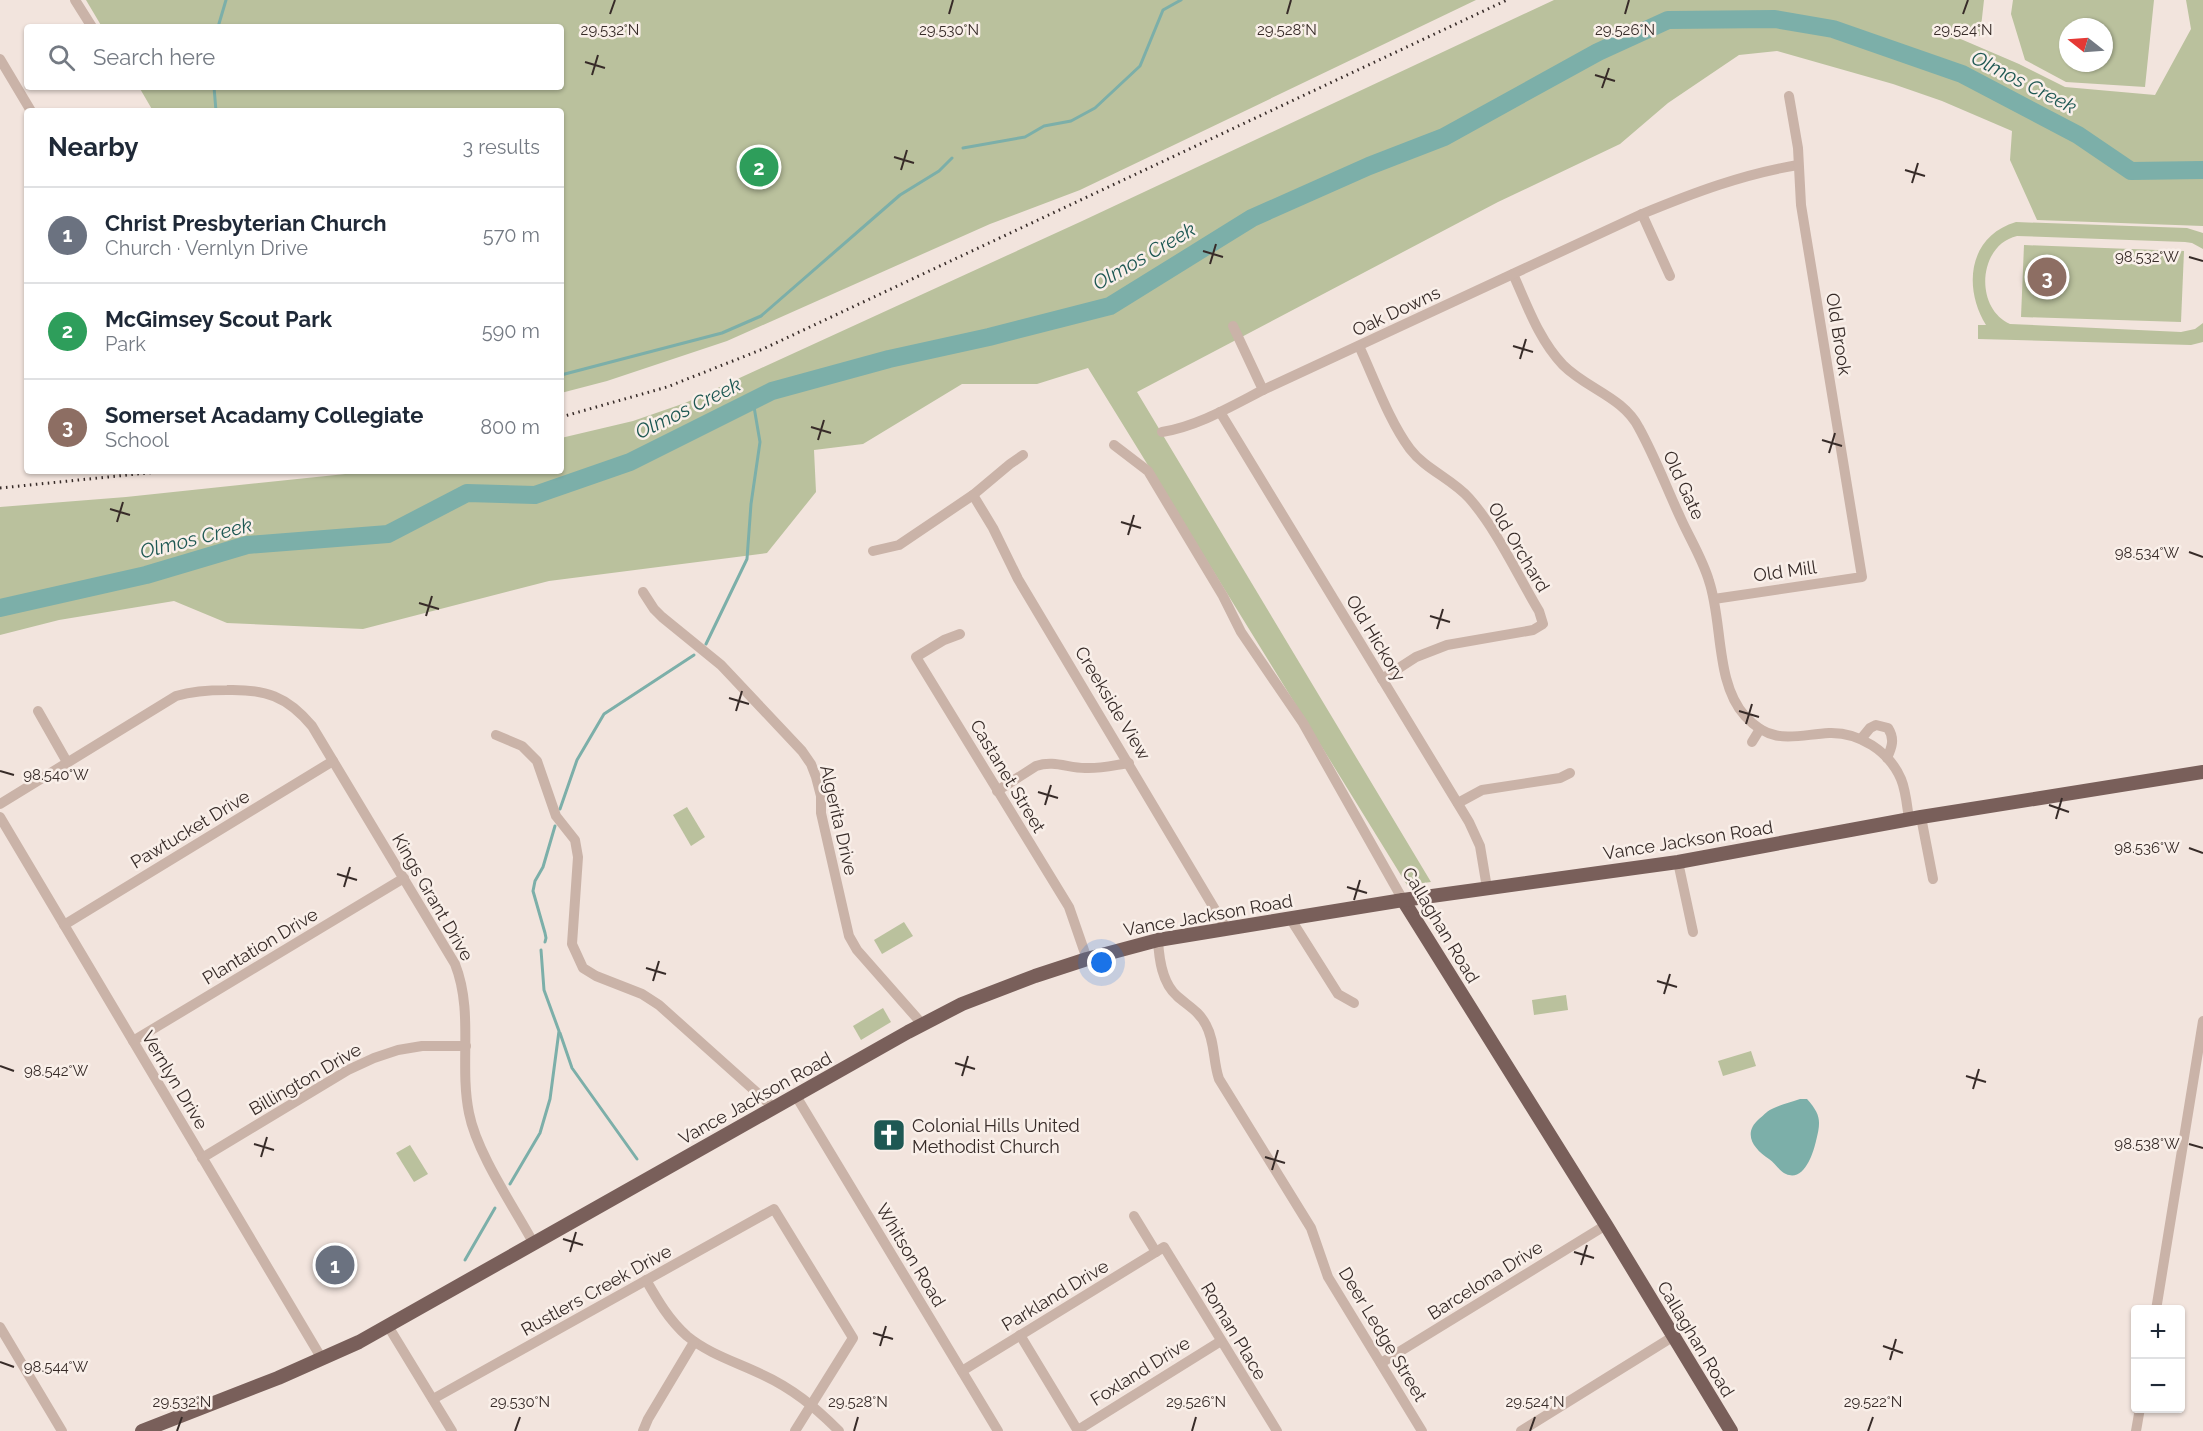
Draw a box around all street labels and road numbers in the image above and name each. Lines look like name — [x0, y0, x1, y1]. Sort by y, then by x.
street label: Oak Downs — [1349, 281, 1444, 340]
street label: Old Brook — [1822, 291, 1856, 377]
street label: Old Gate — [1659, 447, 1709, 523]
street label: Old Orchard — [1484, 498, 1554, 596]
street label: Old Mill — [1752, 556, 1818, 586]
street label: Old Hickory — [1342, 591, 1410, 685]
street label: Creekside View — [1071, 643, 1155, 764]
street label: Castanet Street — [966, 716, 1050, 836]
street label: Algerita Drive — [816, 763, 862, 878]
street label: Pawtucket Drive — [127, 785, 254, 873]
street label: Vance Jackson Road — [1602, 816, 1774, 864]
street label: Kings Grant Drive — [388, 830, 478, 965]
street label: Callaghan Road — [1398, 863, 1484, 987]
street label: Vance Jackson Road — [1122, 890, 1294, 940]
street label: Plantation Drive — [199, 903, 322, 989]
street label: Vernlyn Drive — [137, 1027, 213, 1133]
street label: Billington Drive — [245, 1038, 365, 1120]
street label: Vance Jackson Road — [675, 1047, 835, 1149]
street label: Whitson Road — [872, 1199, 950, 1311]
street label: Barcelona Drive — [1424, 1236, 1547, 1324]
street label: Rustlers Creek Drive — [517, 1240, 675, 1340]
street label: Parkland Drive — [998, 1255, 1113, 1335]
street label: Deer Ledge Street — [1335, 1263, 1431, 1405]
street label: Callaghan Road — [1653, 1277, 1739, 1401]
street label: Roman Place — [1197, 1279, 1272, 1384]
street label: Foxland Drive — [1086, 1332, 1194, 1410]

